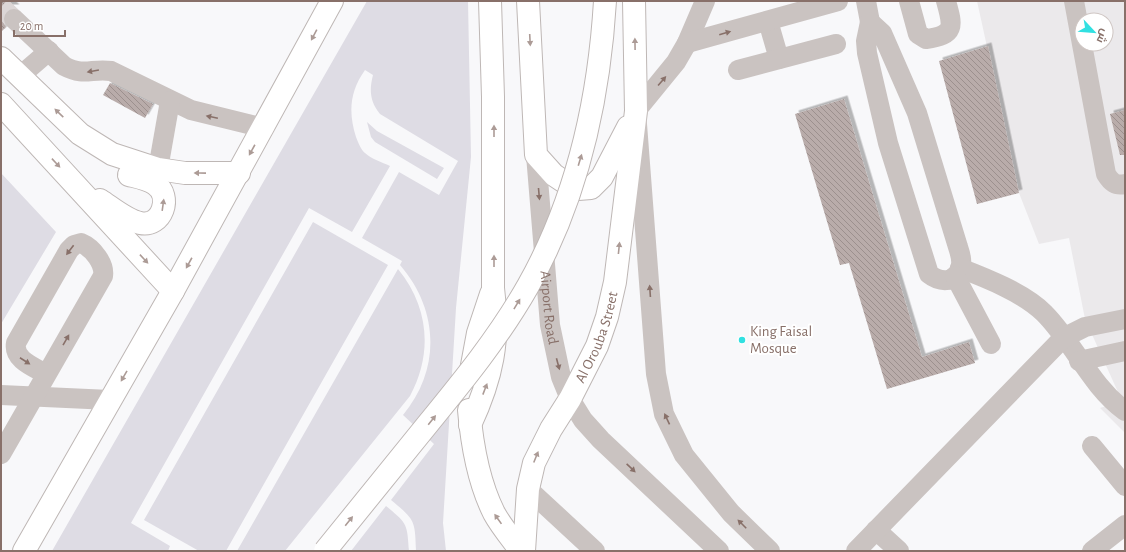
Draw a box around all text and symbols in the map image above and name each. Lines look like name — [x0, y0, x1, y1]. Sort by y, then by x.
scale bar — [14, 12, 65, 38]
north arrow — [1074, 12, 1114, 52]
text: 20 m — [20, 20, 43, 32]
text: ش — [1094, 27, 1111, 45]
one-way arrow — [311, 30, 317, 41]
one-way arrow — [719, 30, 731, 36]
one-way arrow — [526, 34, 533, 46]
one-way arrow — [632, 37, 638, 50]
one-way arrow — [87, 69, 99, 75]
one-way arrow — [657, 76, 666, 86]
one-way arrow — [54, 109, 64, 118]
one-way arrow — [206, 113, 218, 119]
one-way arrow — [490, 125, 497, 137]
one-way arrow — [249, 144, 256, 156]
one-way arrow — [577, 153, 583, 165]
one-way arrow — [51, 158, 61, 168]
one-way arrow — [194, 170, 206, 177]
one-way arrow — [536, 188, 543, 200]
one-way arrow — [160, 199, 166, 211]
one-way arrow — [615, 242, 622, 254]
one-way arrow — [66, 245, 74, 256]
one-way arrow — [491, 254, 497, 267]
one-way arrow — [139, 255, 148, 264]
one-way arrow — [186, 257, 192, 269]
street label: Airport Road — [538, 270, 561, 346]
one-way arrow — [646, 285, 653, 297]
street label: Al Orouba Street — [573, 290, 621, 385]
one-way arrow — [513, 298, 520, 310]
place label: King Faisal Mosque — [750, 324, 812, 356]
one-way arrow — [63, 334, 70, 346]
marker: King Faisal Mosque — [737, 335, 747, 345]
one-way arrow — [20, 357, 30, 365]
one-way arrow — [555, 358, 561, 371]
one-way arrow — [121, 370, 128, 382]
one-way arrow — [483, 383, 489, 395]
one-way arrow — [427, 414, 436, 425]
one-way arrow — [664, 414, 670, 425]
one-way arrow — [533, 451, 539, 463]
one-way arrow — [626, 464, 637, 473]
one-way arrow — [494, 514, 502, 524]
one-way arrow — [345, 515, 354, 526]
one-way arrow — [737, 519, 747, 529]

